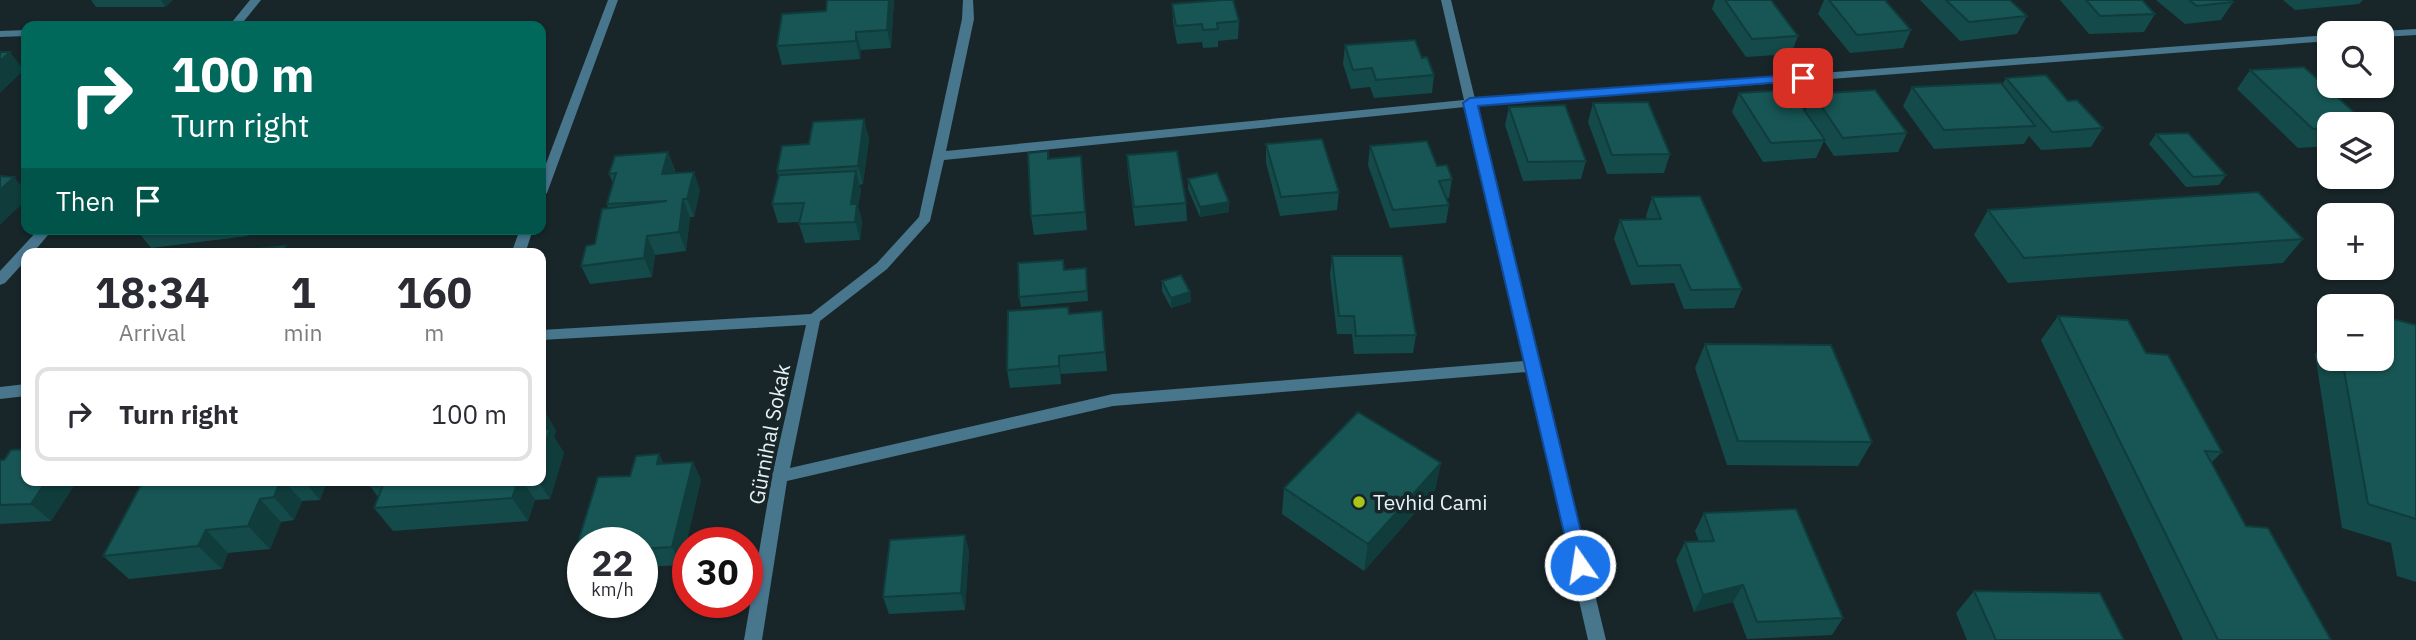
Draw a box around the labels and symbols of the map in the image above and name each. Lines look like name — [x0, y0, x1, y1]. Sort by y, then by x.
pin — [1773, 48, 1833, 108]
street label: Gürnihal Sokak — [742, 361, 796, 507]
place label: Tevhid Cami — [1373, 488, 1488, 516]
marker: Tevhid Cami — [1351, 494, 1367, 510]
speed limit sign: 30 — [672, 527, 763, 618]
position arrow — [1543, 528, 1617, 602]

